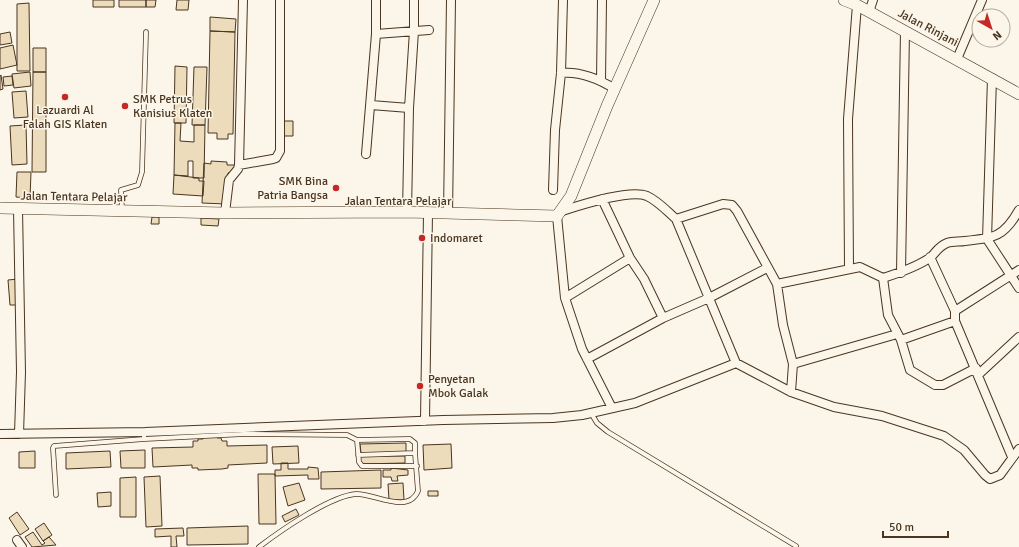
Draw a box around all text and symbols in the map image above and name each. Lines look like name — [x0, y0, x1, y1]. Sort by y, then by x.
street label: Jalan Rinjani — [895, 6, 961, 50]
north arrow — [971, 8, 1011, 48]
text: N — [990, 28, 1004, 43]
marker: Lazuardi Al Falah GIS Klaten — [60, 92, 70, 102]
place label: SMK Petrus Kanisius Klaten — [133, 92, 212, 121]
marker: SMK Petrus Kanisius Klaten — [120, 101, 130, 111]
place label: Lazuardi Al Falah GIS Klaten — [23, 103, 107, 132]
place label: SMK Bina Patria Bangsa — [257, 174, 328, 203]
marker: SMK Bina Patria Bangsa — [331, 183, 341, 193]
street label: Jalan Tentara Pelajar — [21, 189, 128, 205]
street label: Jalan Tentara Pelajar — [345, 194, 452, 209]
place label: Indomaret — [430, 231, 483, 246]
marker: Indomaret — [417, 233, 427, 243]
place label: Penyetan Mbok Galak — [428, 372, 488, 401]
marker: Penyetan Mbok Galak — [415, 381, 425, 391]
scale bar — [883, 513, 948, 539]
text: 50 m — [889, 520, 914, 535]

